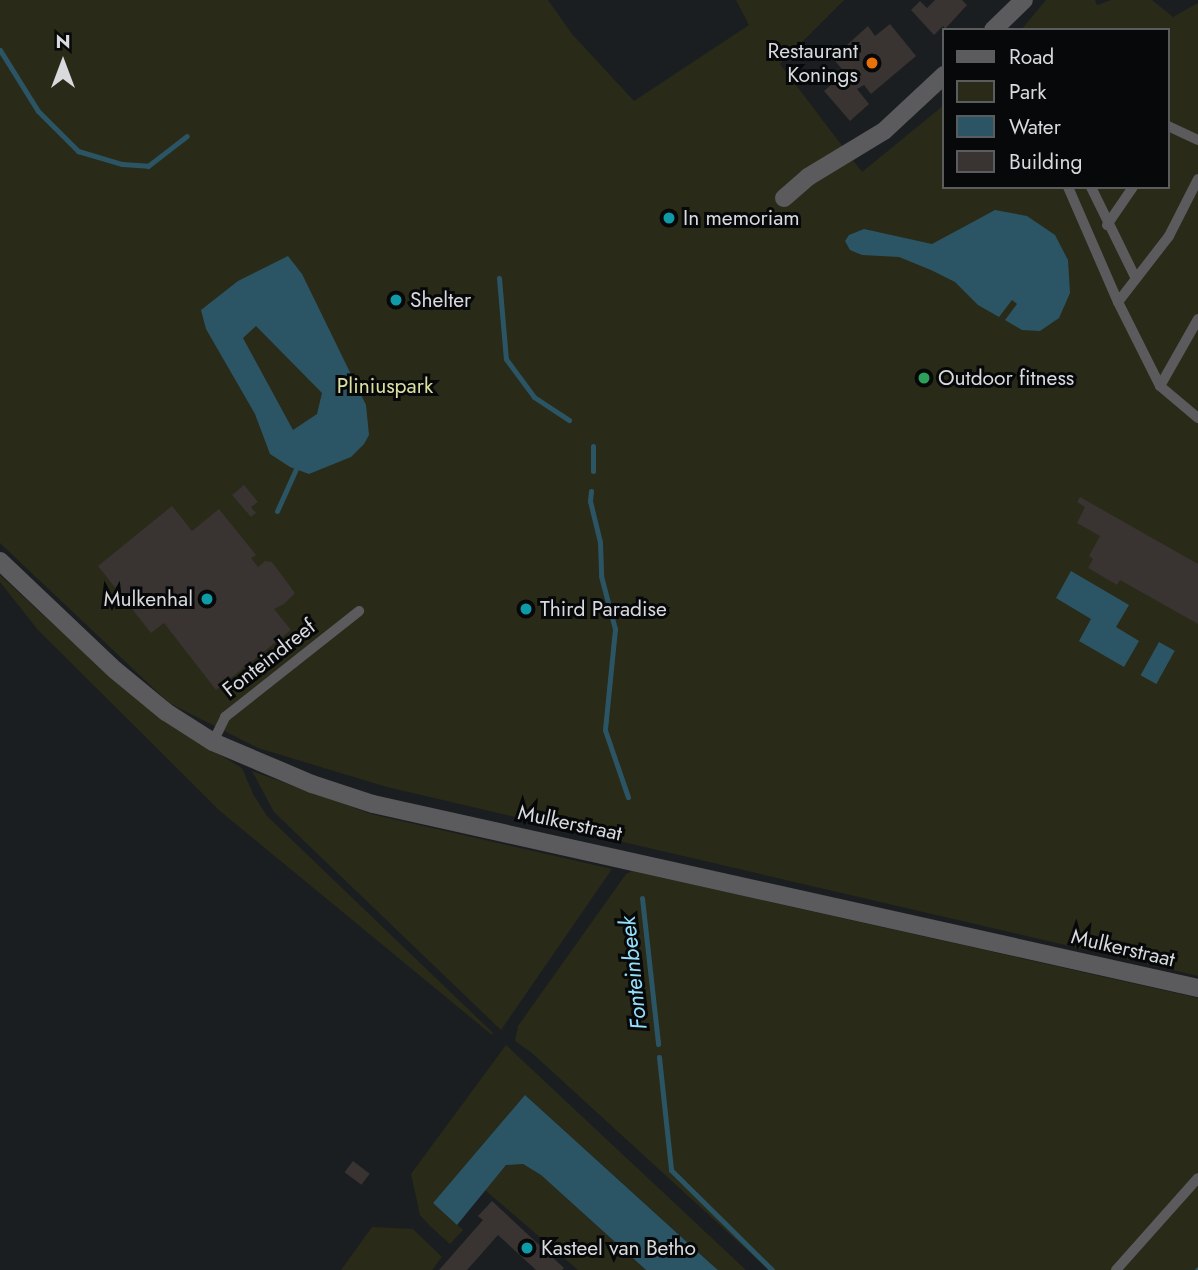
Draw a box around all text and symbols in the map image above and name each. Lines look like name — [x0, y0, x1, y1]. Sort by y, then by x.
north arrow — [28, 28, 98, 98]
text: N — [55, 28, 71, 55]
legend — [942, 28, 1170, 189]
place label: Restaurant Konings — [767, 38, 858, 88]
text: Road — [1009, 42, 1054, 72]
marker: Restaurant Konings — [864, 55, 880, 71]
text: Park — [1009, 77, 1046, 107]
text: Water — [1009, 112, 1061, 142]
text: Building — [1009, 147, 1082, 177]
place label: In memoriam — [683, 205, 800, 231]
marker: In memoriam — [661, 210, 677, 226]
place label: Shelter — [410, 287, 471, 313]
marker: Shelter — [388, 292, 404, 308]
place label: Outdoor fitness — [938, 365, 1074, 391]
marker: Outdoor fitness — [916, 370, 932, 386]
park label: Pliniuspark — [337, 373, 433, 399]
place label: Mulkenhal — [103, 586, 193, 612]
marker: Mulkenhal — [199, 591, 215, 607]
place label: Third Paradise — [540, 596, 667, 622]
marker: Third Paradise — [518, 601, 534, 617]
street label: Fonteindreef — [217, 614, 321, 702]
street label: Mulkerstraat — [516, 800, 624, 846]
water label: Fonteinbeek — [613, 915, 653, 1031]
street label: Mulkerstraat — [1069, 924, 1177, 972]
place label: Kasteel van Betho — [541, 1235, 696, 1261]
marker: Kasteel van Betho — [519, 1240, 535, 1256]

